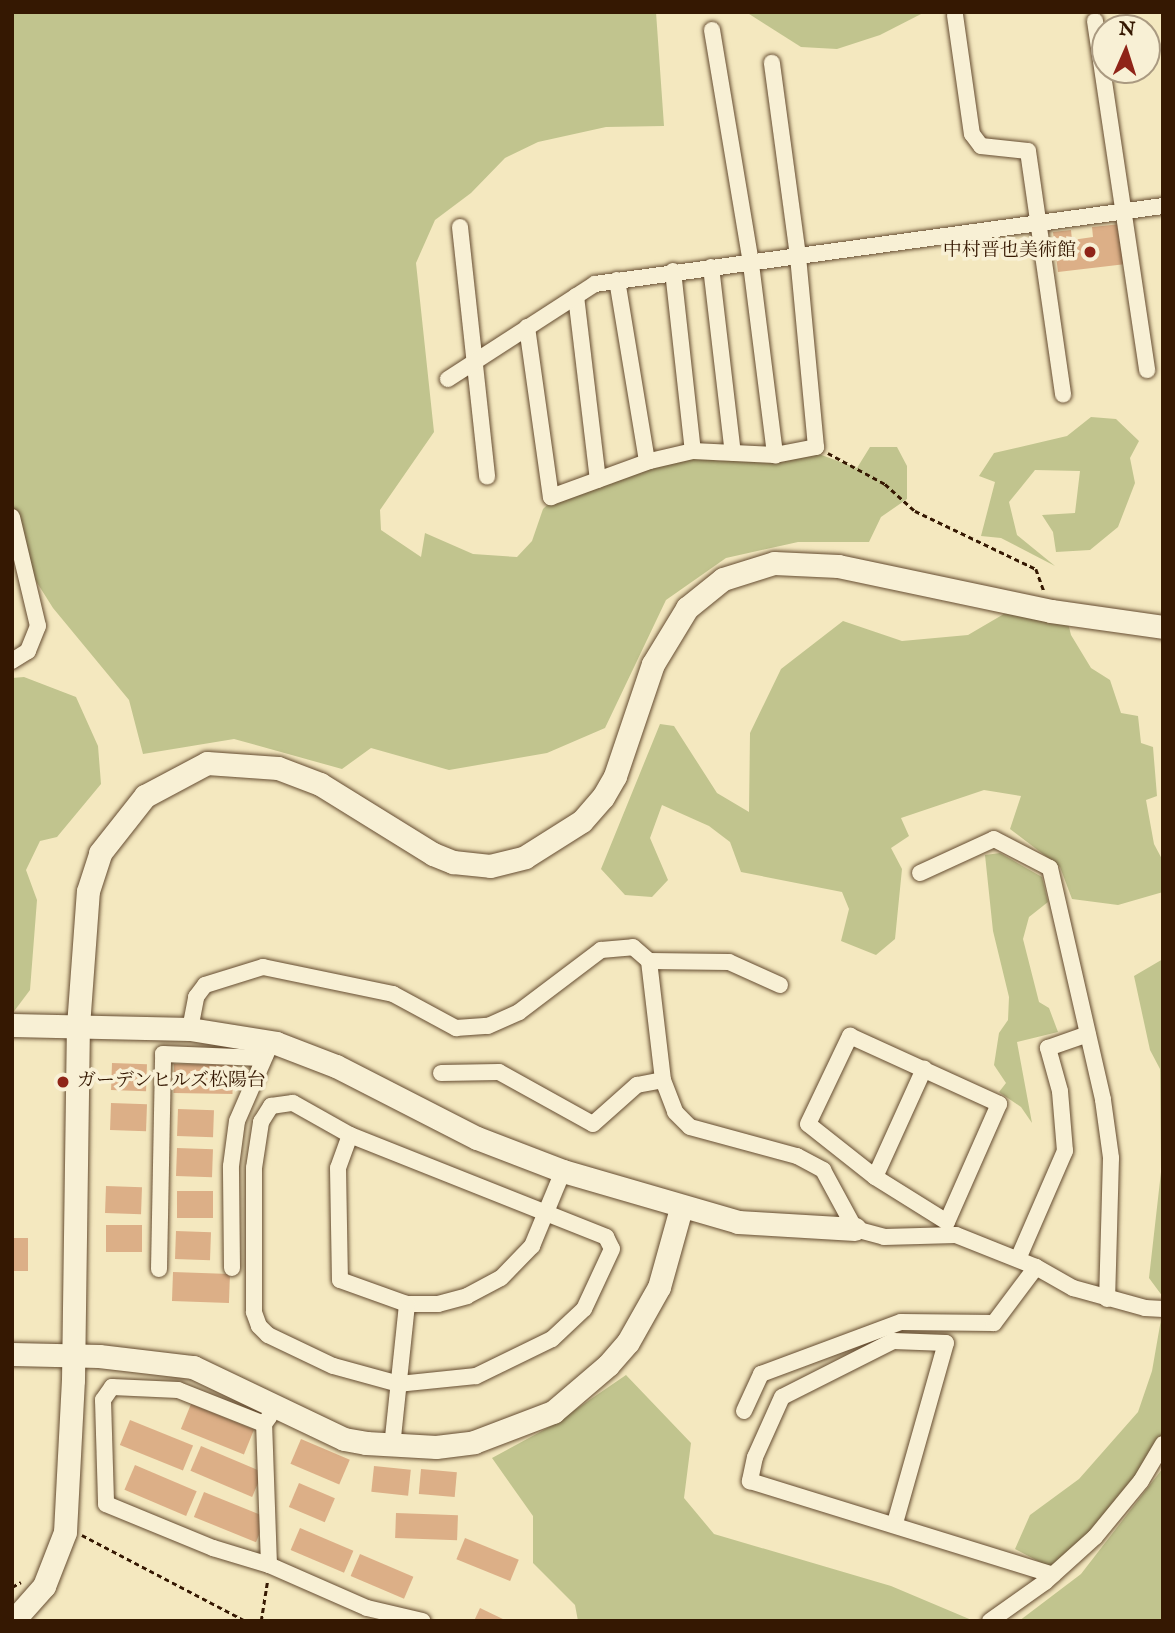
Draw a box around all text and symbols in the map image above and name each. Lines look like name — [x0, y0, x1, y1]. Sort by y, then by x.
north arrow — [1091, 14, 1161, 84]
text: N — [1118, 18, 1136, 42]
place label: 中村晋也美術館 — [943, 241, 1076, 263]
marker: 中村晋也美術館 — [1082, 244, 1098, 260]
place label: ガーデンヒルズ松陽台 — [77, 1071, 267, 1093]
marker: ガーデンヒルズ松陽台 — [55, 1074, 71, 1090]

